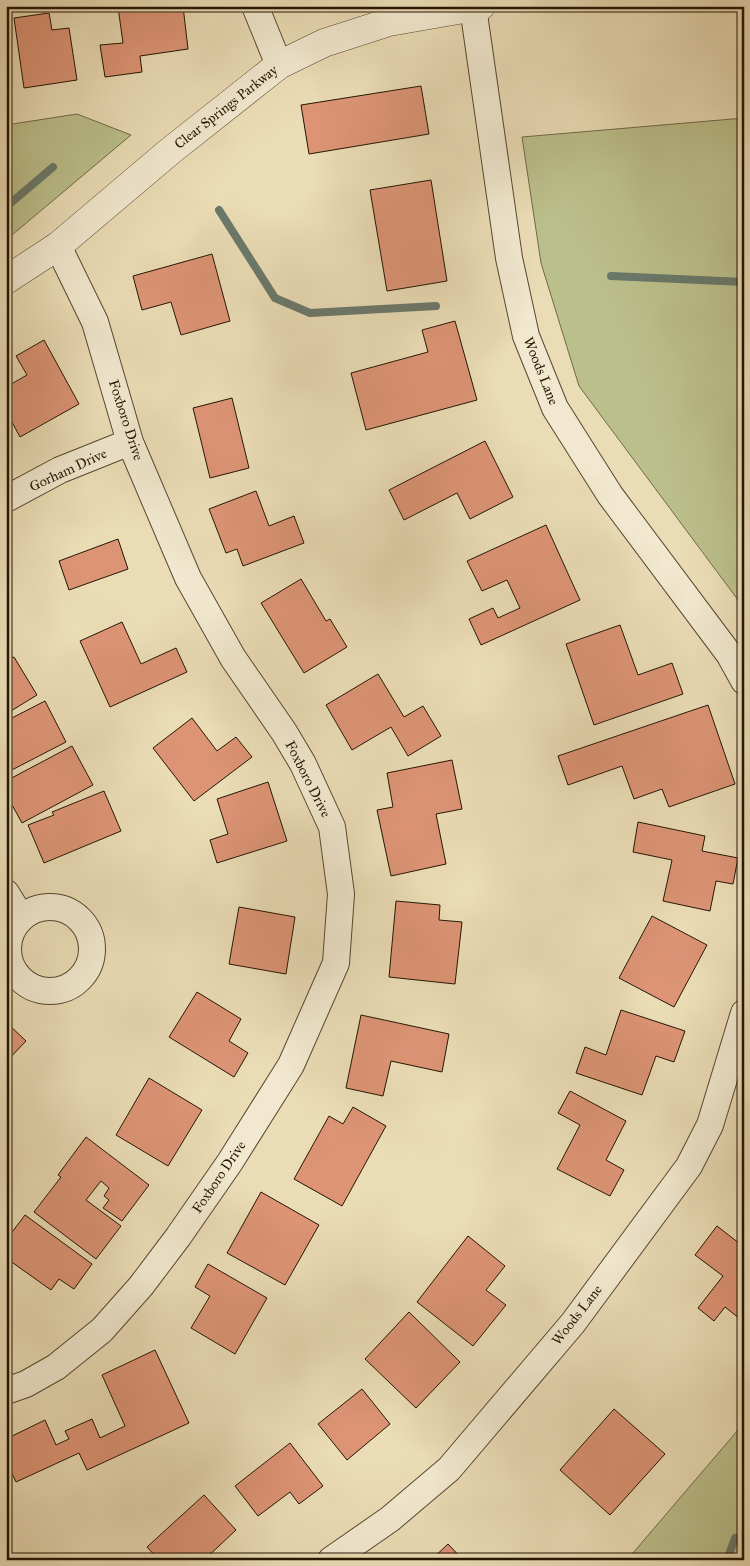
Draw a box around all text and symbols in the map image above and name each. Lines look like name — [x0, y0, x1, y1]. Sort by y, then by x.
street label: Clear Springs Parkway — [171, 61, 281, 153]
street label: Woods Lane — [520, 335, 562, 408]
street label: Foxboro Drive — [105, 378, 147, 463]
street label: Gorham Drive — [27, 445, 110, 495]
street label: Foxboro Drive — [281, 738, 335, 820]
street label: Foxboro Drive — [189, 1137, 250, 1216]
street label: Woods Lane — [548, 1281, 606, 1349]

